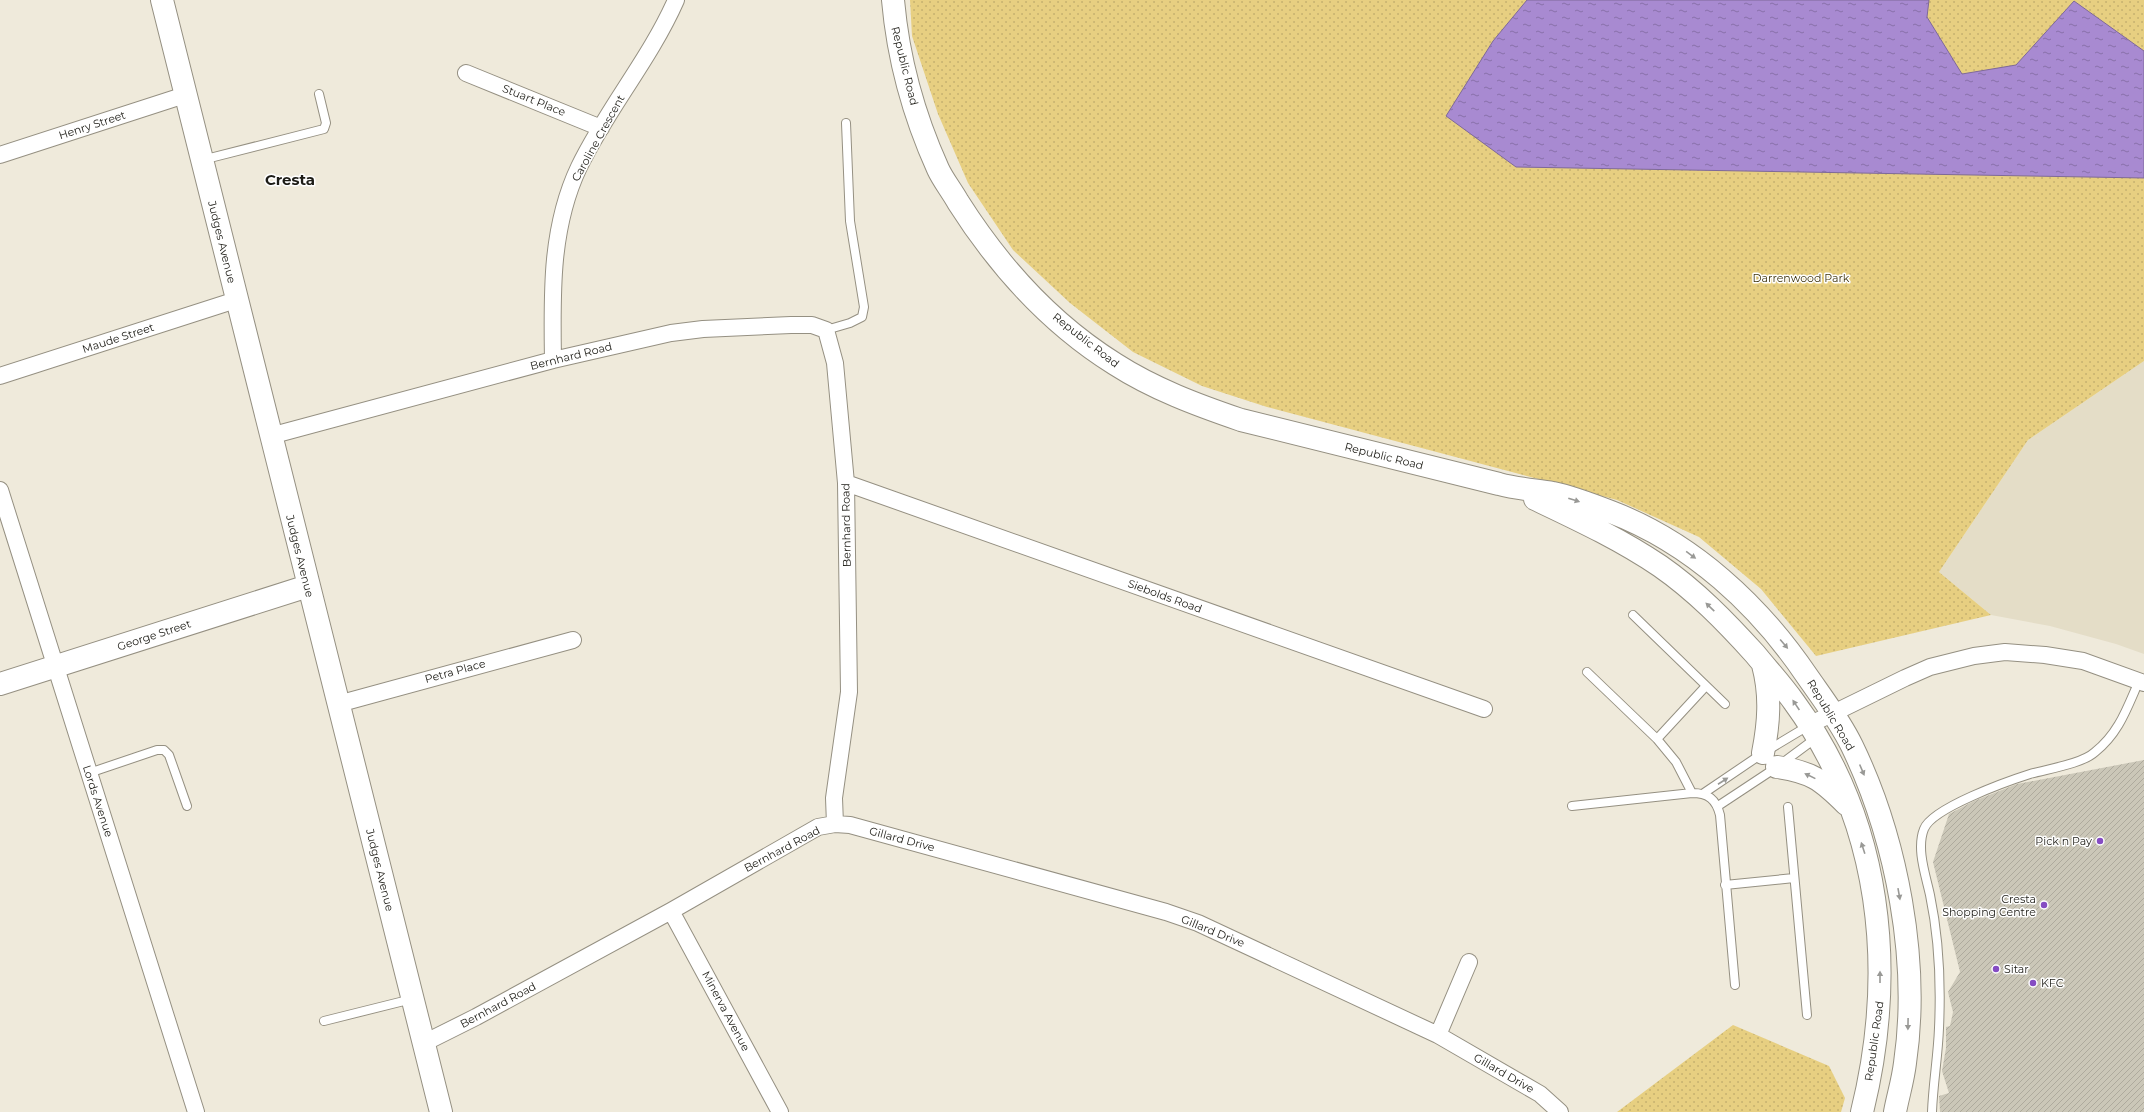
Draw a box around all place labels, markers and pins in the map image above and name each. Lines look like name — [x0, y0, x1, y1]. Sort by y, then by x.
place label: Pick n Pay — [2035, 834, 2092, 848]
marker: Pick n Pay — [2095, 836, 2105, 846]
place label: Cresta Shopping Centre — [1942, 892, 2036, 919]
marker: Cresta Shopping Centre — [2039, 900, 2049, 910]
place label: Sitar — [2004, 962, 2029, 976]
marker: Sitar — [1991, 964, 2001, 974]
place label: KFC — [2041, 976, 2064, 990]
marker: KFC — [2028, 978, 2038, 988]

